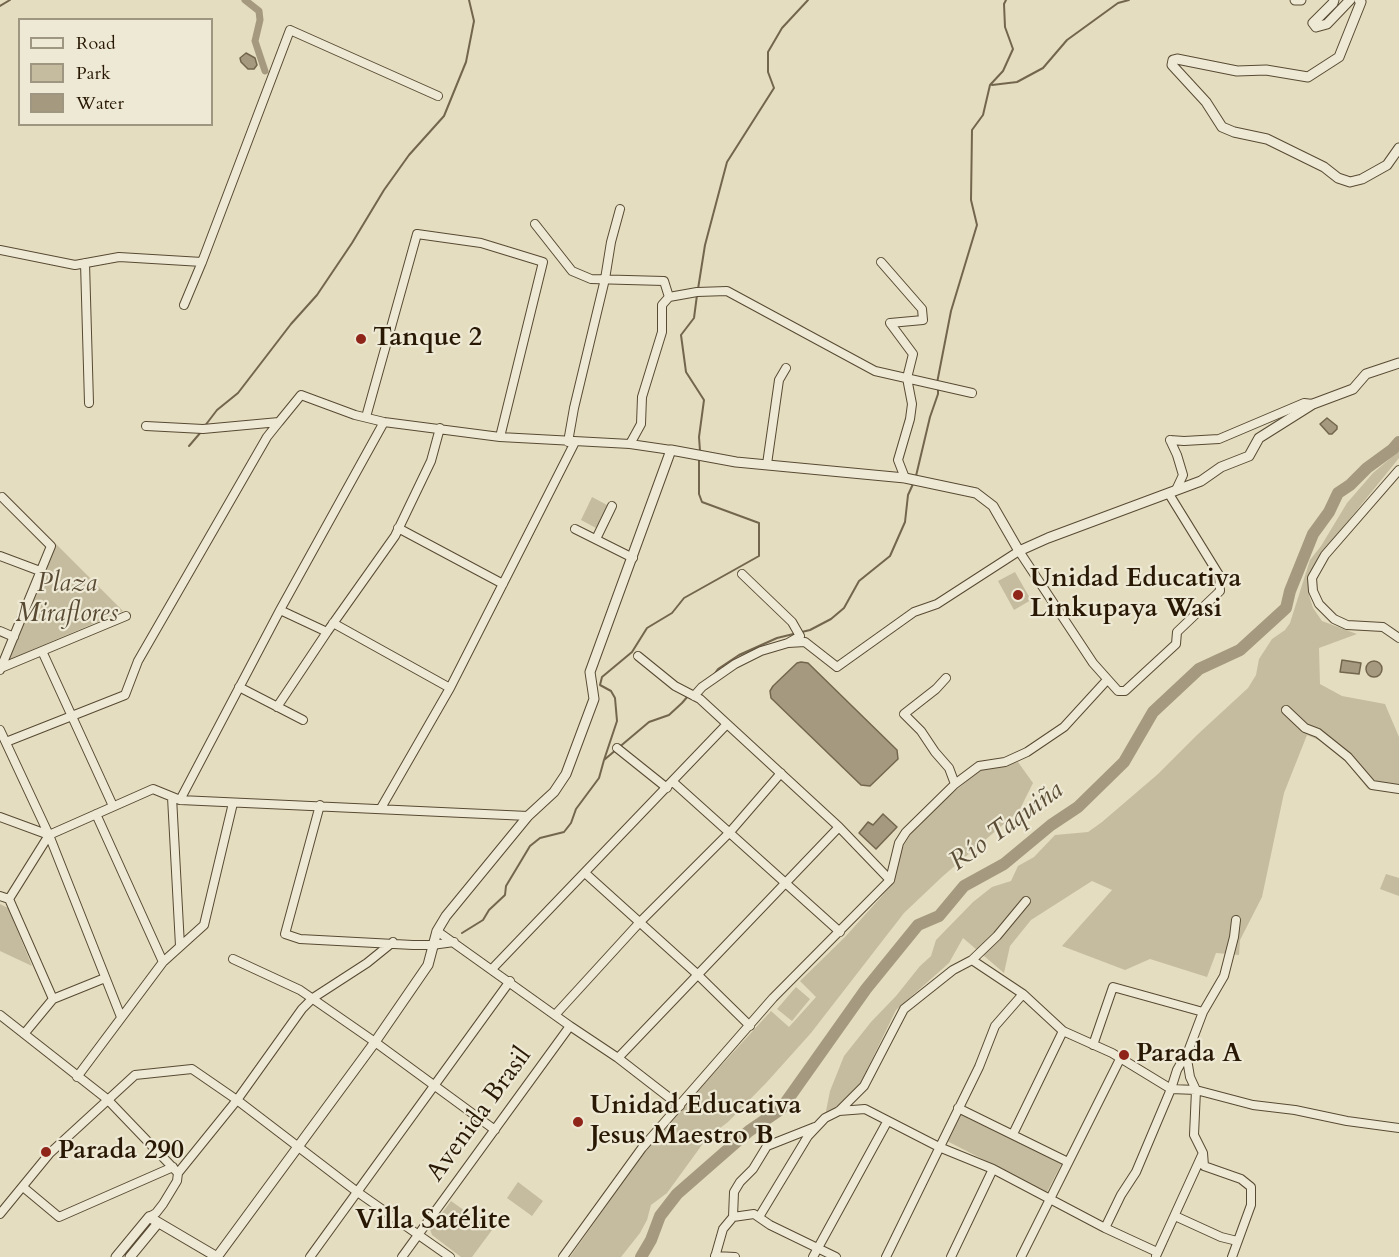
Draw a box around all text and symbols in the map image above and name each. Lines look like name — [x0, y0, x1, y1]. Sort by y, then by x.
legend — [18, 18, 213, 126]
text: Road — [76, 31, 116, 56]
text: Park — [76, 61, 111, 86]
text: Water — [76, 91, 124, 116]
place label: Tanque 2 — [373, 323, 482, 355]
marker: Tanque 2 — [354, 332, 368, 346]
place label: Unidad Educativa Linkupaya Wasi — [1030, 564, 1241, 626]
park label: Plaza Miraflores — [16, 569, 118, 630]
marker: Unidad Educativa Linkupaya Wasi — [1011, 588, 1025, 602]
water label: Río Taquiña — [944, 775, 1070, 879]
place label: Parada A — [1136, 1039, 1242, 1071]
street label: Avenida Brasil — [421, 1042, 539, 1188]
marker: Parada A — [1117, 1048, 1131, 1062]
place label: Unidad Educativa Jesus Maestro B — [590, 1091, 801, 1152]
marker: Unidad Educativa Jesus Maestro B — [571, 1115, 585, 1129]
place label: Parada 290 — [58, 1136, 184, 1168]
marker: Parada 290 — [39, 1145, 53, 1159]
district label: Villa Satélite — [355, 1206, 511, 1238]

